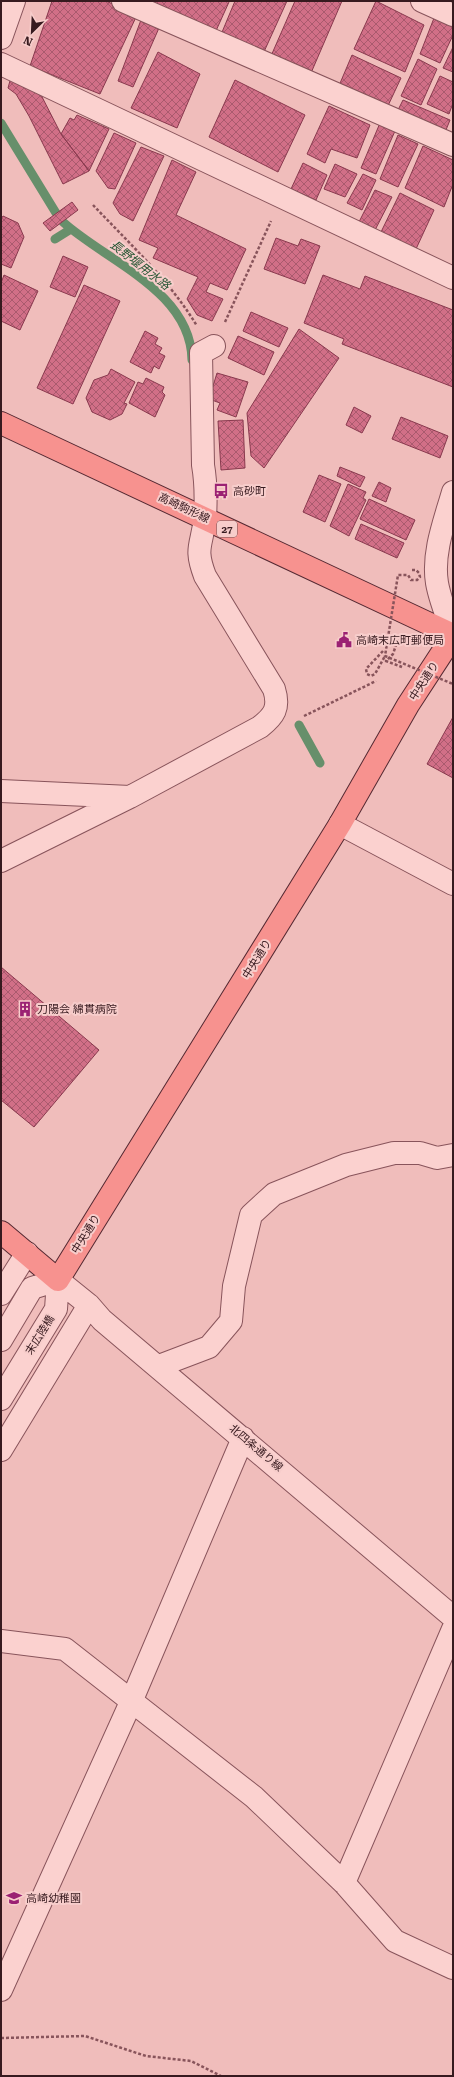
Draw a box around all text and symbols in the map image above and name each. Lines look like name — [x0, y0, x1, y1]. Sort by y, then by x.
north arrow — [12, 12, 52, 52]
text: N — [21, 33, 35, 48]
water label: 長野堰用水路 — [107, 237, 173, 293]
bus stop icon: 高砂町 — [212, 482, 230, 500]
place label: 高砂町 — [233, 485, 266, 498]
street label: 高崎駒形線 — [156, 490, 212, 526]
road number: 27 — [217, 521, 237, 537]
public building icon: 高崎末広町郵便局 — [335, 631, 353, 649]
place label: 高崎末広町郵便局 — [356, 634, 444, 647]
street label: 中央通り — [407, 659, 441, 703]
street label: 中央通り — [240, 937, 274, 981]
building icon: 刀陽会 綿貫病院 — [16, 1000, 34, 1018]
place label: 刀陽会 綿貫病院 — [37, 1003, 117, 1016]
street label: 中央通り — [69, 1212, 103, 1256]
street label: 末広陸橋 — [23, 1313, 57, 1357]
street label: 北四条通り線 — [227, 1422, 285, 1474]
school or university icon: 高崎幼稚園 — [5, 1889, 23, 1907]
place label: 高崎幼稚園 — [26, 1892, 81, 1905]

